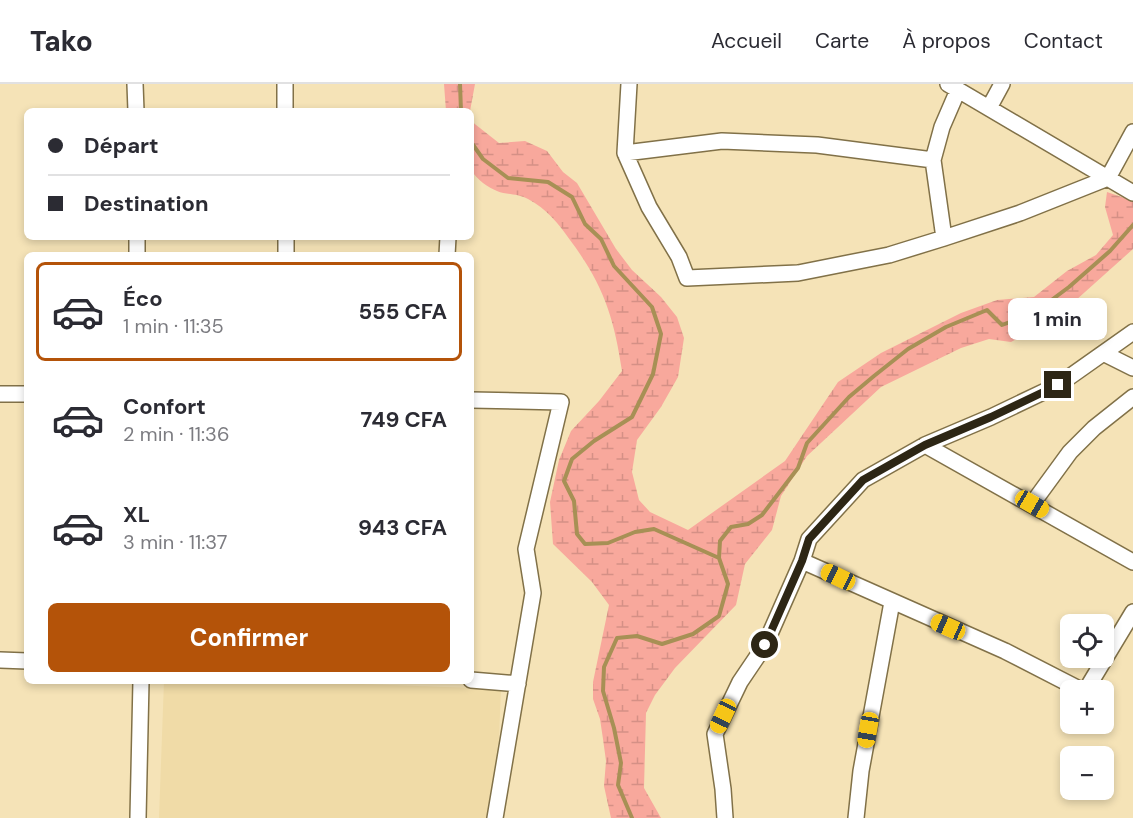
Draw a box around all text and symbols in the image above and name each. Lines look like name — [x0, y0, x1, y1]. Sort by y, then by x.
text: Tako — [30, 23, 93, 60]
text: Accueil — [711, 27, 782, 55]
text: Carte — [815, 27, 869, 55]
text: À propos — [902, 27, 991, 55]
text: Contact — [1024, 27, 1103, 55]
text: Départ — [84, 131, 159, 160]
text: Destination — [84, 189, 209, 218]
text: Éco — [123, 284, 163, 313]
icon: car — [51, 285, 105, 339]
text: 555 CFA — [358, 297, 447, 326]
callout: 1 min — [1008, 298, 1108, 340]
text: 1 min — [1033, 306, 1082, 332]
text: 1 min · 11:35 — [123, 313, 224, 339]
route end — [1044, 371, 1071, 398]
text: Confort — [123, 392, 206, 421]
icon: car — [51, 393, 105, 447]
text: 749 CFA — [361, 405, 447, 434]
text: 2 min · 11:36 — [123, 421, 229, 447]
car — [1012, 487, 1052, 521]
text: XL — [123, 500, 150, 529]
icon: car — [51, 501, 105, 555]
text: 943 CFA — [358, 513, 447, 542]
text: 3 min · 11:37 — [123, 529, 228, 555]
car — [818, 561, 858, 593]
button: Confirmer — [48, 603, 450, 672]
car — [928, 611, 968, 643]
map controls — [1060, 614, 1114, 800]
button: locate — [1060, 614, 1114, 668]
route start — [751, 631, 778, 658]
button: + — [1060, 680, 1114, 734]
car — [707, 696, 739, 736]
car — [856, 711, 880, 749]
button: − — [1060, 746, 1114, 800]

